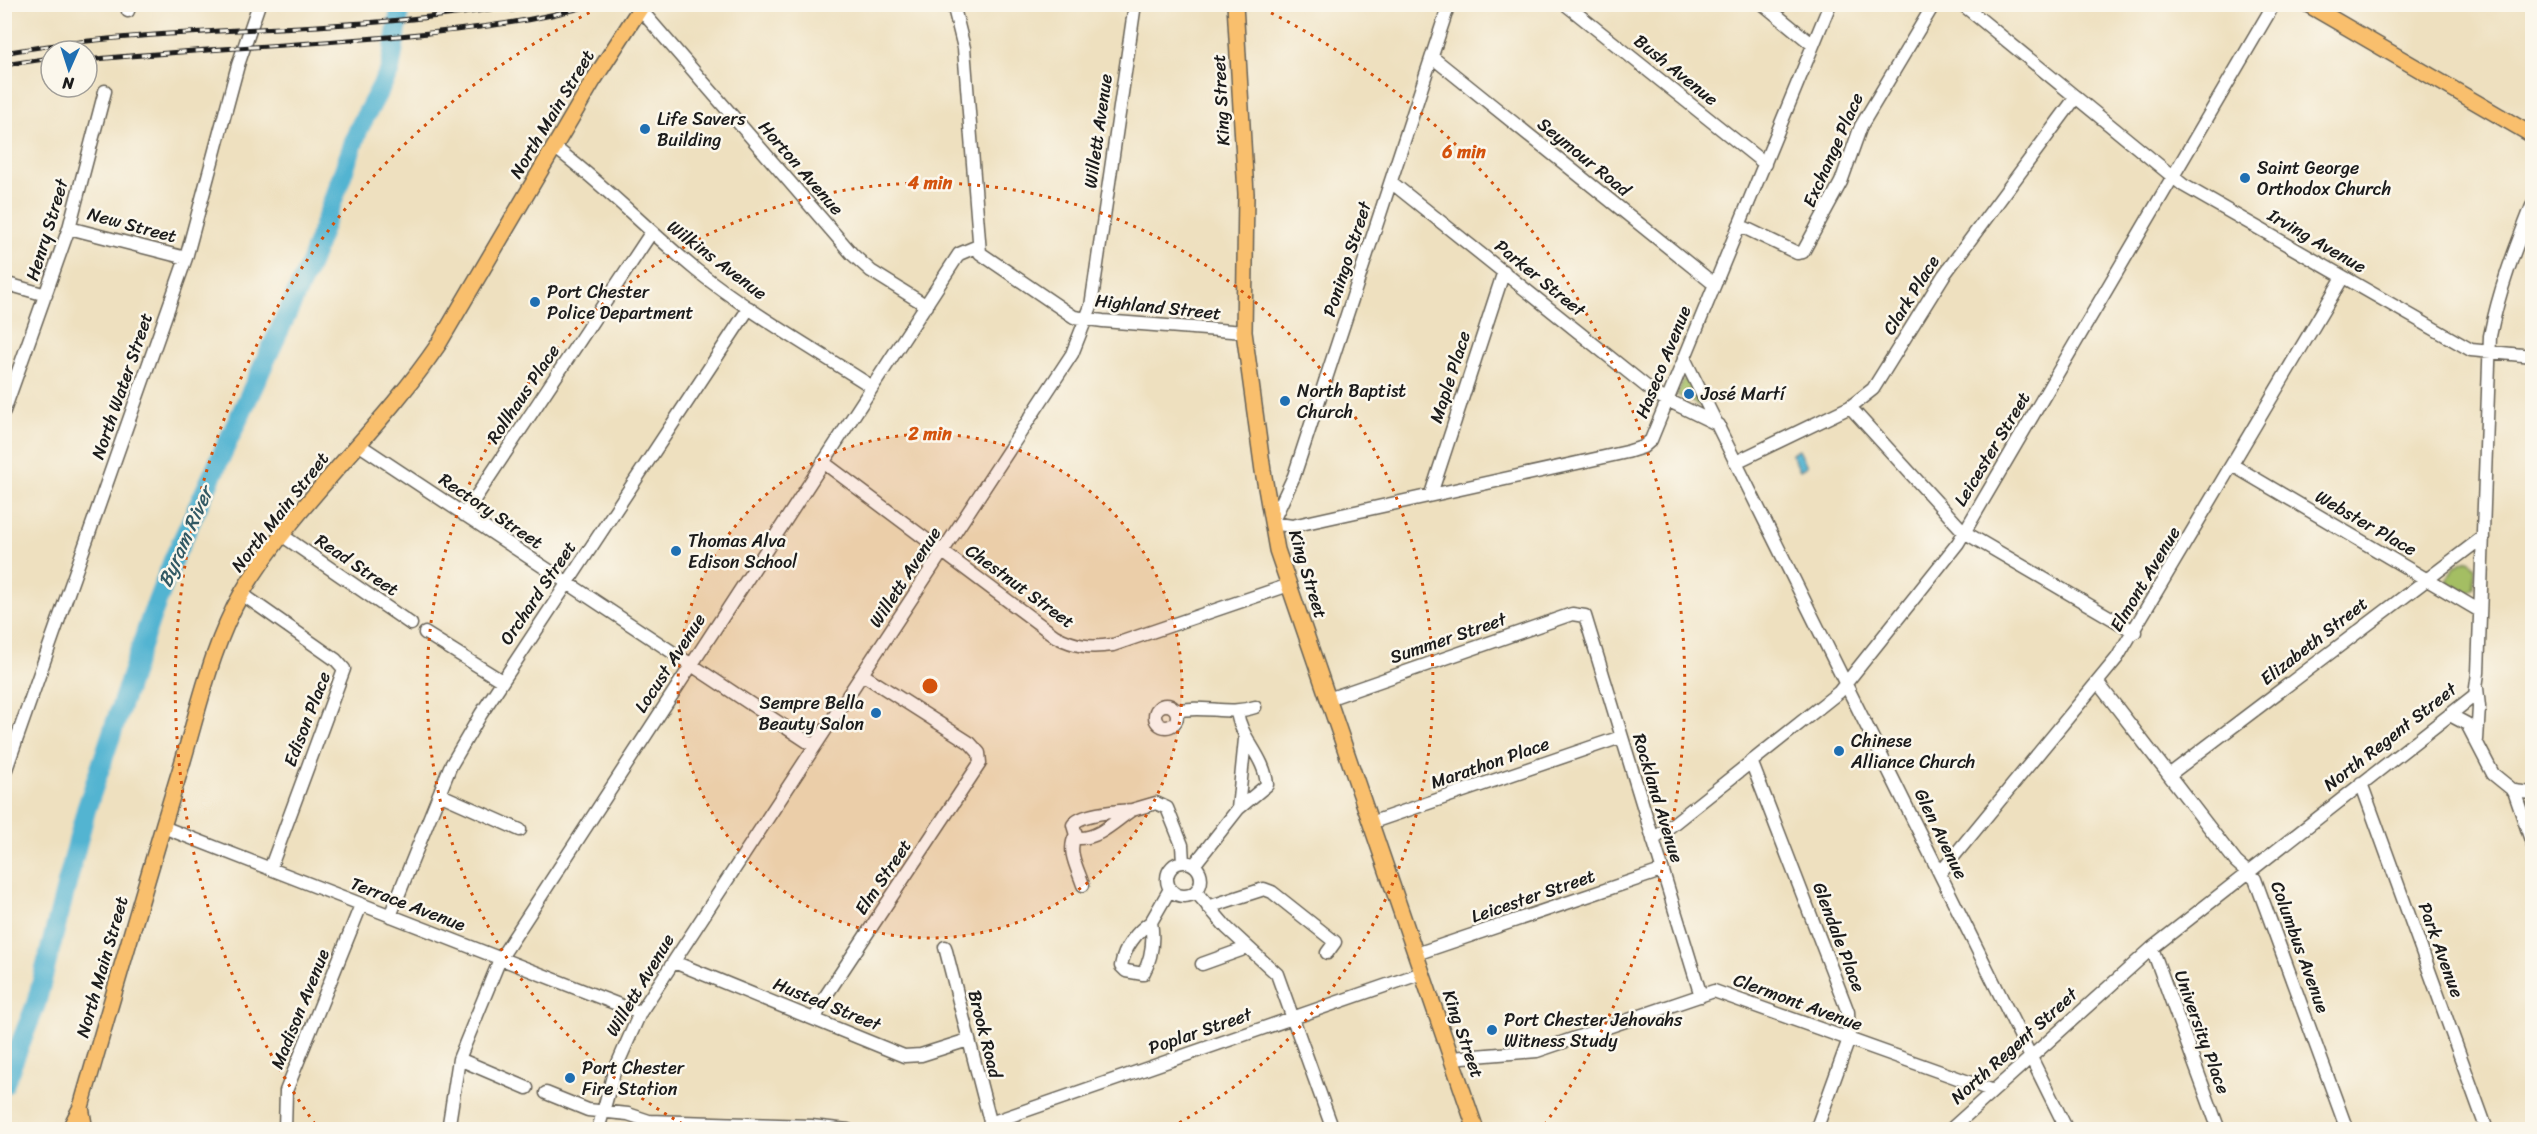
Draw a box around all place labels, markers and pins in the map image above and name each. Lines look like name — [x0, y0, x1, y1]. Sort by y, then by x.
place label: Life Savers Building — [657, 103, 747, 156]
marker: Life Savers Building — [638, 122, 652, 136]
place label: Saint George Orthodox Church — [2257, 152, 2391, 205]
marker: Saint George Orthodox Church — [2238, 171, 2252, 185]
place label: Port Chester Police Department — [547, 276, 694, 329]
marker: Port Chester Police Department — [528, 295, 542, 309]
place label: North Baptist Church — [1297, 375, 1406, 428]
place label: José Martí — [1700, 378, 1787, 410]
marker: José Martí — [1682, 387, 1696, 401]
marker: North Baptist Church — [1278, 394, 1292, 408]
place label: Thomas Alva Edison School — [688, 525, 798, 578]
marker: Thomas Alva Edison School — [669, 544, 683, 558]
centre of rings — [920, 676, 940, 696]
place label: Sempre Bella Beauty Salon — [759, 687, 864, 740]
marker: Sempre Bella Beauty Salon — [869, 706, 883, 720]
place label: Chinese Alliance Church — [1850, 725, 1975, 778]
marker: Chinese Alliance Church — [1832, 744, 1846, 758]
place label: Port Chester Jehovahs Witness Study — [1504, 1004, 1683, 1057]
marker: Port Chester Jehovahs Witness Study — [1485, 1023, 1499, 1037]
place label: Port Chester Fire Station — [582, 1052, 686, 1105]
marker: Port Chester Fire Station — [563, 1071, 577, 1085]

